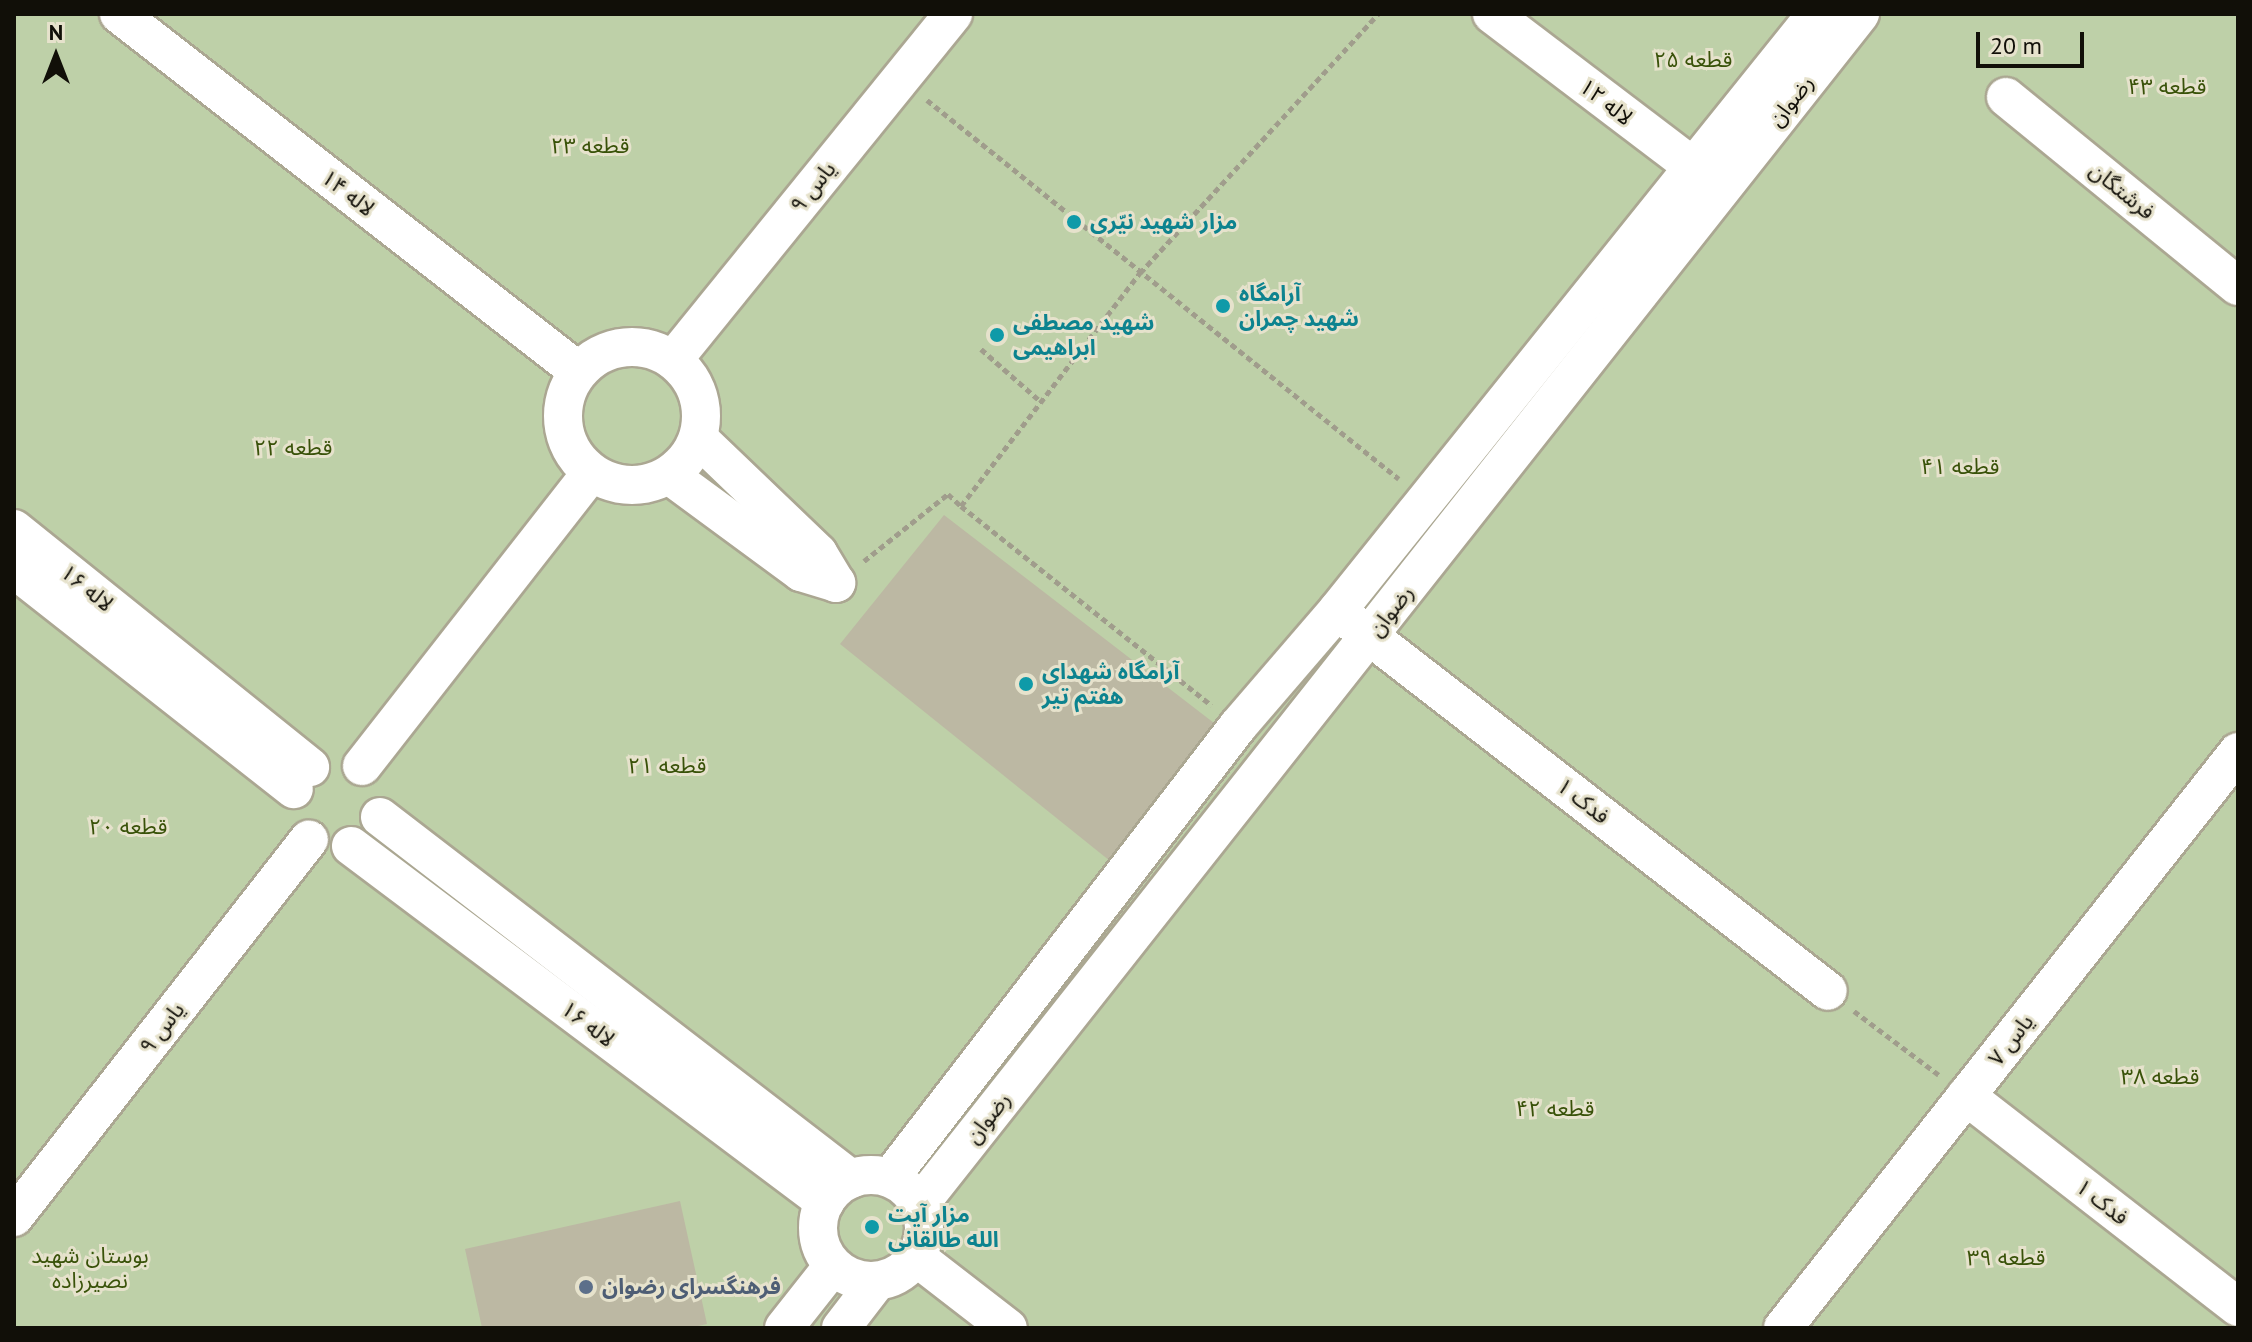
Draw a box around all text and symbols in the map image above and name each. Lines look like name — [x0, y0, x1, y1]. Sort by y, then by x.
north arrow — [16, 16, 96, 96]
scale bar — [1980, 16, 2088, 66]
text: N — [49, 18, 63, 46]
text: 20 m — [1990, 30, 2042, 61]
park label: قطعه ۲۵ — [1654, 47, 1732, 73]
street label: رضوان — [1763, 70, 1819, 132]
street label: لاله ۱۲ — [1574, 73, 1638, 131]
park label: قطعه ۴۳ — [2128, 74, 2206, 100]
park label: قطعه ۲۳ — [551, 133, 629, 159]
street label: یاس ۹ — [784, 156, 842, 218]
street label: فرشتگان — [2084, 157, 2160, 225]
street label: لاله ۱۴ — [316, 164, 380, 222]
place label: مزار شهید نیّری — [1090, 209, 1237, 235]
marker: مزار شهید نیّری — [1065, 213, 1083, 231]
place label: آرامگاه شهید چمران — [1239, 280, 1359, 332]
marker: آرامگاه شهید چمران — [1214, 297, 1232, 315]
place label: شهید مصطفی ابراهیمی — [1013, 309, 1154, 360]
marker: شهید مصطفی ابراهیمی — [988, 326, 1006, 344]
park label: قطعه ۲۲ — [254, 435, 332, 461]
park label: قطعه ۴۱ — [1921, 454, 1999, 480]
street label: لاله ۱۶ — [55, 559, 119, 617]
street label: رضوان — [1363, 580, 1419, 642]
place label: آرامگاه شهدای هفتم تیر — [1042, 658, 1179, 710]
marker: آرامگاه شهدای هفتم تیر — [1017, 675, 1035, 693]
park label: قطعه ۲۱ — [628, 753, 706, 779]
street label: فدک ۱ — [1552, 772, 1614, 830]
park label: قطعه ۲۰ — [89, 814, 167, 840]
street label: لاله ۱۶ — [556, 995, 620, 1053]
street label: یاس ۹ — [134, 997, 190, 1059]
street label: یاس ۷ — [1983, 1009, 2039, 1071]
park label: قطعه ۳۸ — [2121, 1064, 2199, 1090]
street label: رضوان — [960, 1087, 1016, 1149]
park label: قطعه ۴۲ — [1516, 1096, 1594, 1122]
street label: فدک ۱ — [2071, 1173, 2133, 1231]
place label: مزار آیت الله طالقانی — [888, 1201, 999, 1252]
marker: مزار آیت الله طالقانی — [863, 1218, 881, 1236]
park label: بوستان شهید نصیرزاده — [31, 1242, 149, 1294]
park label: قطعه ۳۹ — [1967, 1245, 2045, 1271]
place label: فرهنگسرای رضوان — [602, 1274, 781, 1300]
marker: فرهنگسرای رضوان — [577, 1278, 595, 1296]

